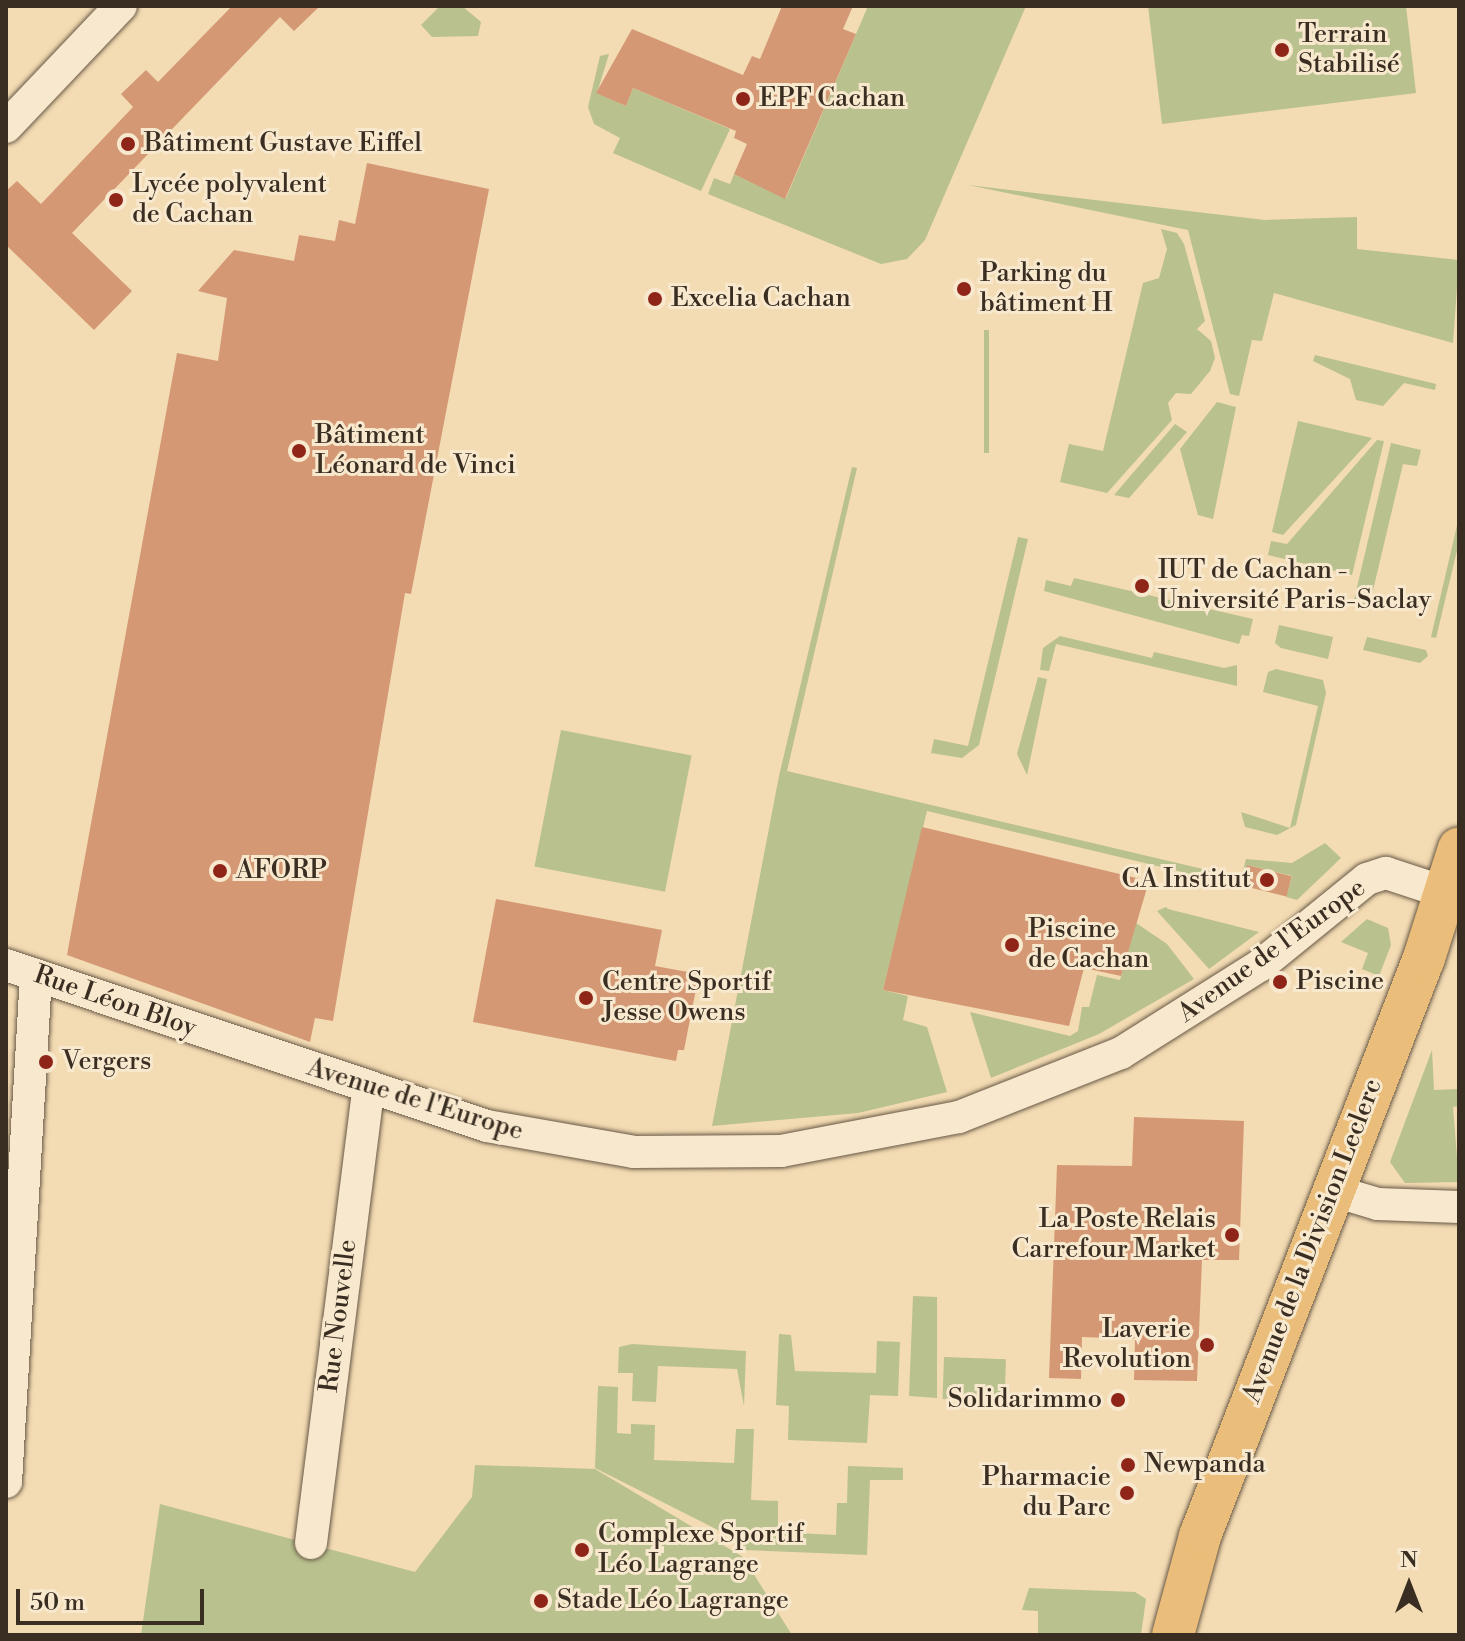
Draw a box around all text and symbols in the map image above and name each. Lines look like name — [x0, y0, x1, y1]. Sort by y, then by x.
place label: Terrain Stabilisé — [1298, 19, 1400, 80]
marker: Terrain Stabilisé — [1273, 41, 1291, 59]
place label: EPF Cachan — [759, 83, 905, 115]
marker: EPF Cachan — [734, 90, 752, 108]
place label: Bâtiment Gustave Eiffel — [144, 128, 422, 160]
marker: Bâtiment Gustave Eiffel — [119, 135, 137, 153]
place label: Lycée polyvalent de Cachan — [132, 169, 327, 230]
marker: Lycée polyvalent de Cachan — [107, 191, 125, 209]
place label: Parking du bâtiment H — [980, 258, 1113, 320]
marker: Parking du bâtiment H — [955, 280, 973, 298]
place label: Excelia Cachan — [671, 283, 851, 315]
marker: Excelia Cachan — [646, 290, 664, 308]
place label: Bâtiment Léonard de Vinci — [315, 420, 516, 482]
marker: Bâtiment Léonard de Vinci — [290, 442, 308, 460]
place label: IUT de Cachan - Université Paris-Saclay — [1158, 555, 1431, 616]
marker: IUT de Cachan - Université Paris-Saclay — [1133, 577, 1151, 595]
place label: AFORP — [236, 855, 327, 887]
marker: AFORP — [211, 862, 229, 880]
place label: CA Institut — [1122, 864, 1251, 896]
marker: CA Institut — [1258, 871, 1276, 889]
street label: Avenue de l'Europe — [1172, 872, 1372, 1030]
place label: Piscine de Cachan — [1028, 914, 1149, 976]
marker: Piscine de Cachan — [1003, 936, 1021, 954]
street label: Rue Léon Bloy — [30, 960, 200, 1044]
place label: Piscine — [1296, 966, 1384, 998]
place label: Centre Sportif Jesse Owens — [602, 967, 771, 1028]
marker: Piscine — [1271, 973, 1289, 991]
marker: Centre Sportif Jesse Owens — [577, 989, 595, 1007]
place label: Vergers — [62, 1046, 151, 1078]
street label: Avenue de l'Europe — [303, 1052, 527, 1148]
marker: Vergers — [37, 1053, 55, 1071]
street label: Avenue de la Division Leclerc — [1237, 1075, 1389, 1407]
place label: La Poste Relais Carrefour Market — [1011, 1204, 1216, 1266]
marker: La Poste Relais Carrefour Market — [1223, 1226, 1241, 1244]
street label: Rue Nouvelle — [314, 1238, 364, 1394]
place label: Laverie Revolution — [1063, 1314, 1191, 1376]
marker: Laverie Revolution — [1198, 1336, 1216, 1354]
place label: Solidarimmo — [948, 1384, 1102, 1416]
marker: Solidarimmo — [1109, 1391, 1127, 1409]
place label: Newpanda — [1144, 1449, 1266, 1481]
marker: Newpanda — [1119, 1456, 1137, 1474]
place label: Pharmacie du Parc — [982, 1462, 1111, 1524]
marker: Pharmacie du Parc — [1118, 1484, 1136, 1502]
place label: Complexe Sportif Léo Lagrange — [598, 1519, 804, 1580]
marker: Complexe Sportif Léo Lagrange — [573, 1541, 591, 1559]
north arrow — [1369, 1545, 1449, 1625]
text: N — [1400, 1547, 1418, 1574]
scale bar — [20, 1573, 208, 1623]
place label: Stade Léo Lagrange — [557, 1585, 789, 1617]
text: 50 m — [30, 1588, 85, 1618]
marker: Stade Léo Lagrange — [532, 1592, 550, 1610]

